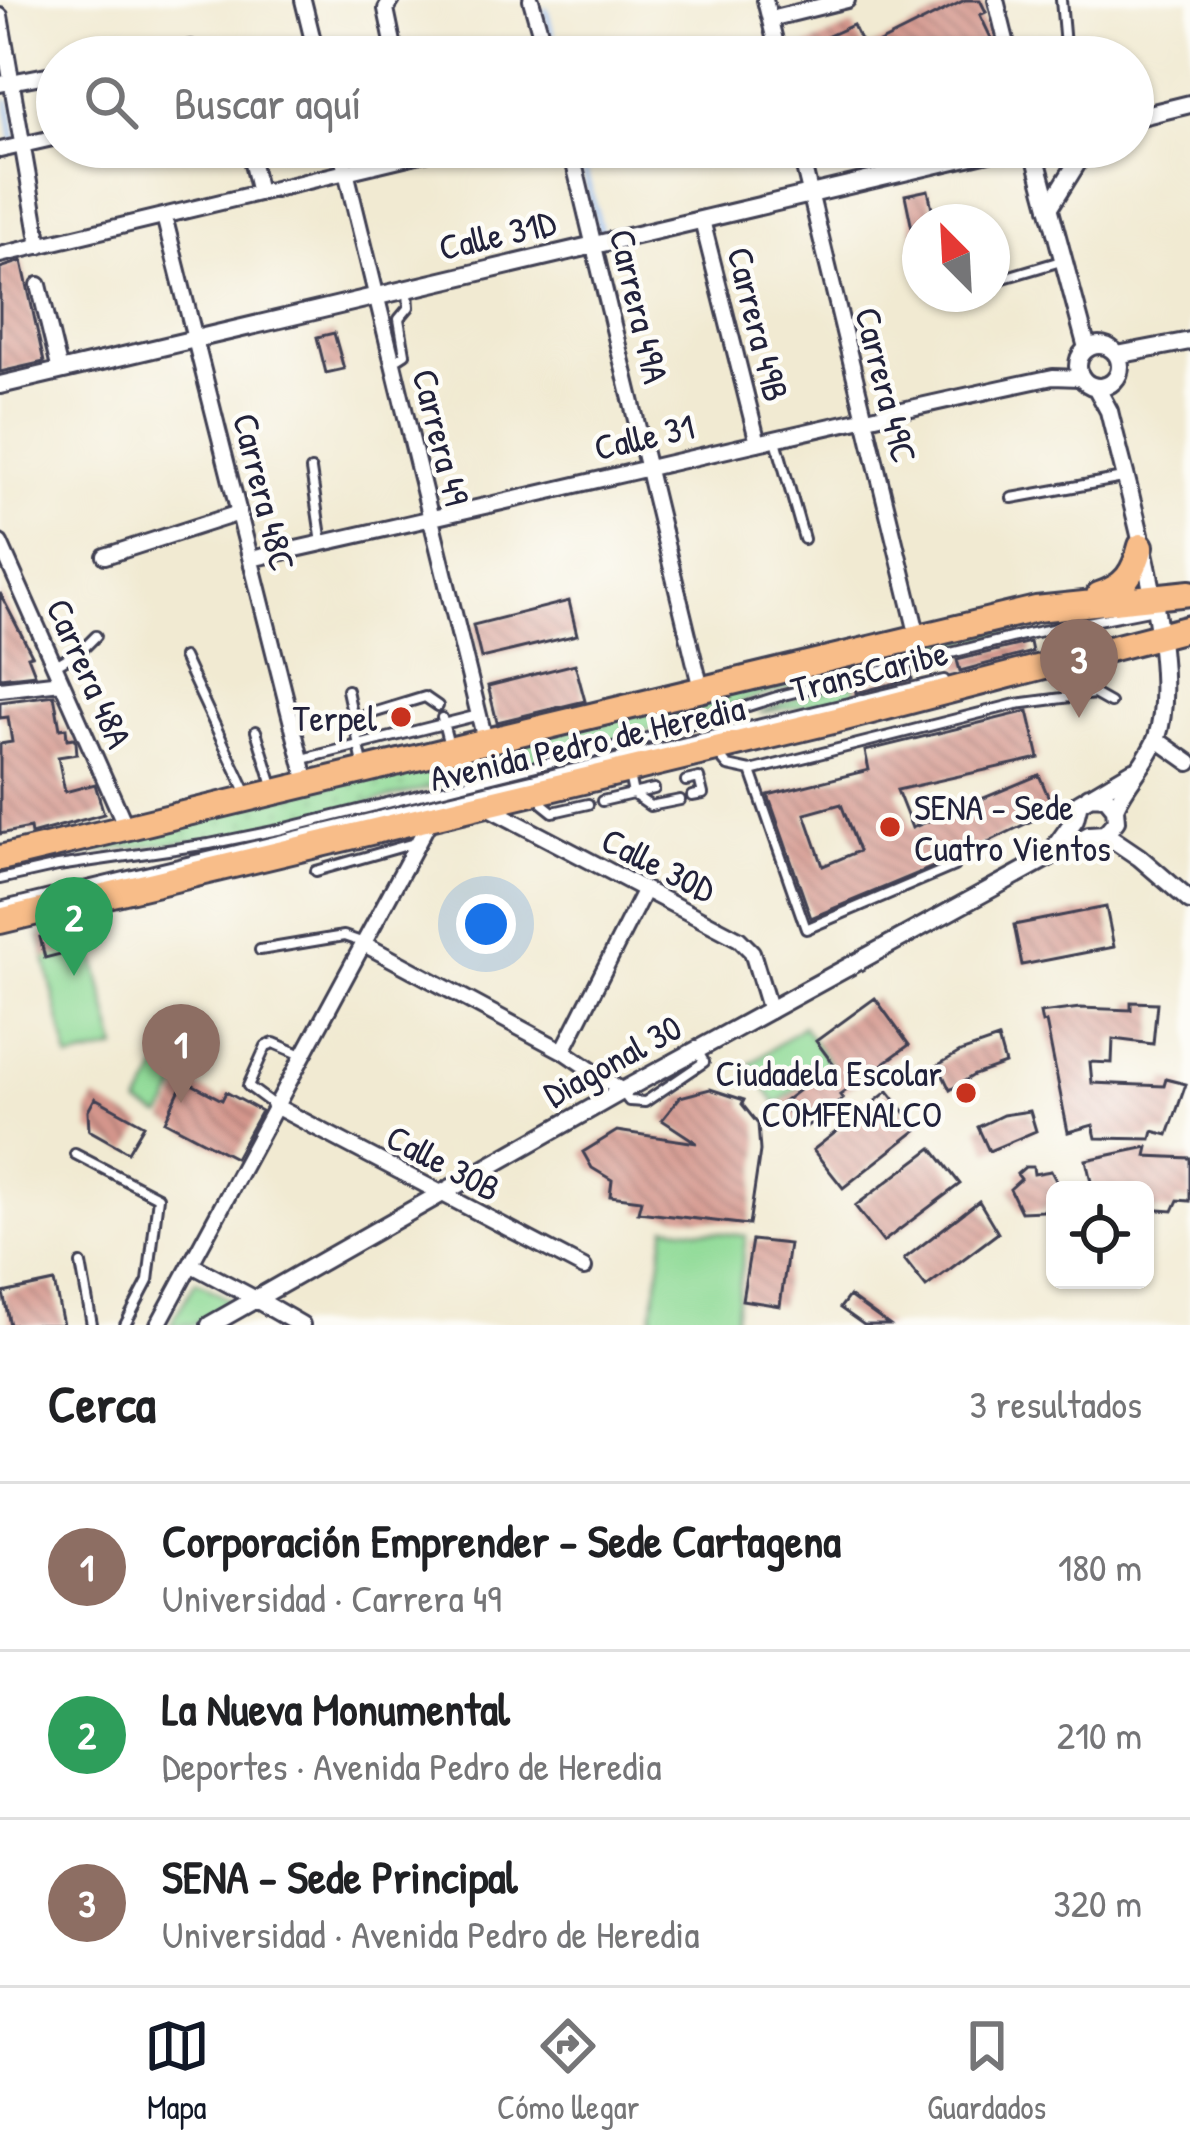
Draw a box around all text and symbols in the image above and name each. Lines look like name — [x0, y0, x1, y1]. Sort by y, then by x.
search box — [36, 36, 1154, 168]
icon: search — [78, 69, 144, 135]
text: Buscar aquí — [174, 72, 361, 133]
street label: Calle 31D — [434, 197, 560, 271]
north arrow — [902, 204, 1010, 312]
street label: Carrera 49A — [599, 224, 681, 388]
street label: Carrera 49B — [716, 242, 802, 406]
street label: Carrera 49C — [844, 302, 930, 468]
street label: Carrera 49 — [401, 364, 483, 510]
street label: Calle 31 — [589, 401, 699, 471]
street label: Carrera 48C — [222, 408, 308, 576]
street label: Carrera 48A — [35, 591, 145, 755]
pin: 3 — [1040, 619, 1118, 718]
street label: TransCaribe — [786, 627, 952, 713]
street label: Avenida Pedro de Heredia — [425, 682, 749, 802]
place label: Terpel — [293, 693, 377, 742]
marker: Terpel — [388, 704, 414, 730]
place label: SENA - Sede Cuatro Vientos — [914, 782, 1111, 872]
marker: SENA - Sede Cuatro Vientos — [877, 814, 903, 840]
street label: Calle 30D — [594, 815, 724, 913]
pin: 2 — [35, 877, 113, 976]
your location — [456, 894, 516, 954]
street label: Diagonal 30 — [534, 1002, 690, 1118]
pin: 1 — [142, 1004, 220, 1103]
place label: Ciudadela Escolar COMFENALCO — [716, 1048, 942, 1138]
marker: Ciudadela Escolar COMFENALCO — [953, 1080, 979, 1106]
street label: Calle 30B — [378, 1112, 510, 1212]
map controls — [1046, 1181, 1154, 1289]
button: locate — [1046, 1181, 1154, 1289]
text: Cerca — [48, 1369, 156, 1438]
text: 3 resultados — [969, 1377, 1142, 1430]
text: Corporación Emprender - Sede Cartagena — [162, 1510, 841, 1571]
text: 1 — [80, 1540, 94, 1593]
text: 180 m — [1058, 1540, 1142, 1593]
text: Universidad · Carrera 49 — [162, 1571, 502, 1624]
text: La Nueva Monumental — [162, 1678, 510, 1739]
text: 2 — [78, 1708, 96, 1761]
text: 210 m — [1057, 1708, 1142, 1761]
text: Deportes · Avenida Pedro de Heredia — [162, 1739, 662, 1792]
text: SENA - Sede Principal — [162, 1846, 518, 1907]
text: 3 — [78, 1876, 96, 1929]
text: 320 m — [1053, 1876, 1142, 1929]
text: Universidad · Avenida Pedro de Heredia — [162, 1907, 700, 1960]
tab: Mapa — [144, 2013, 210, 2129]
tab: Cómo llegar — [497, 2013, 640, 2129]
tab: Guardados — [927, 2013, 1046, 2129]

